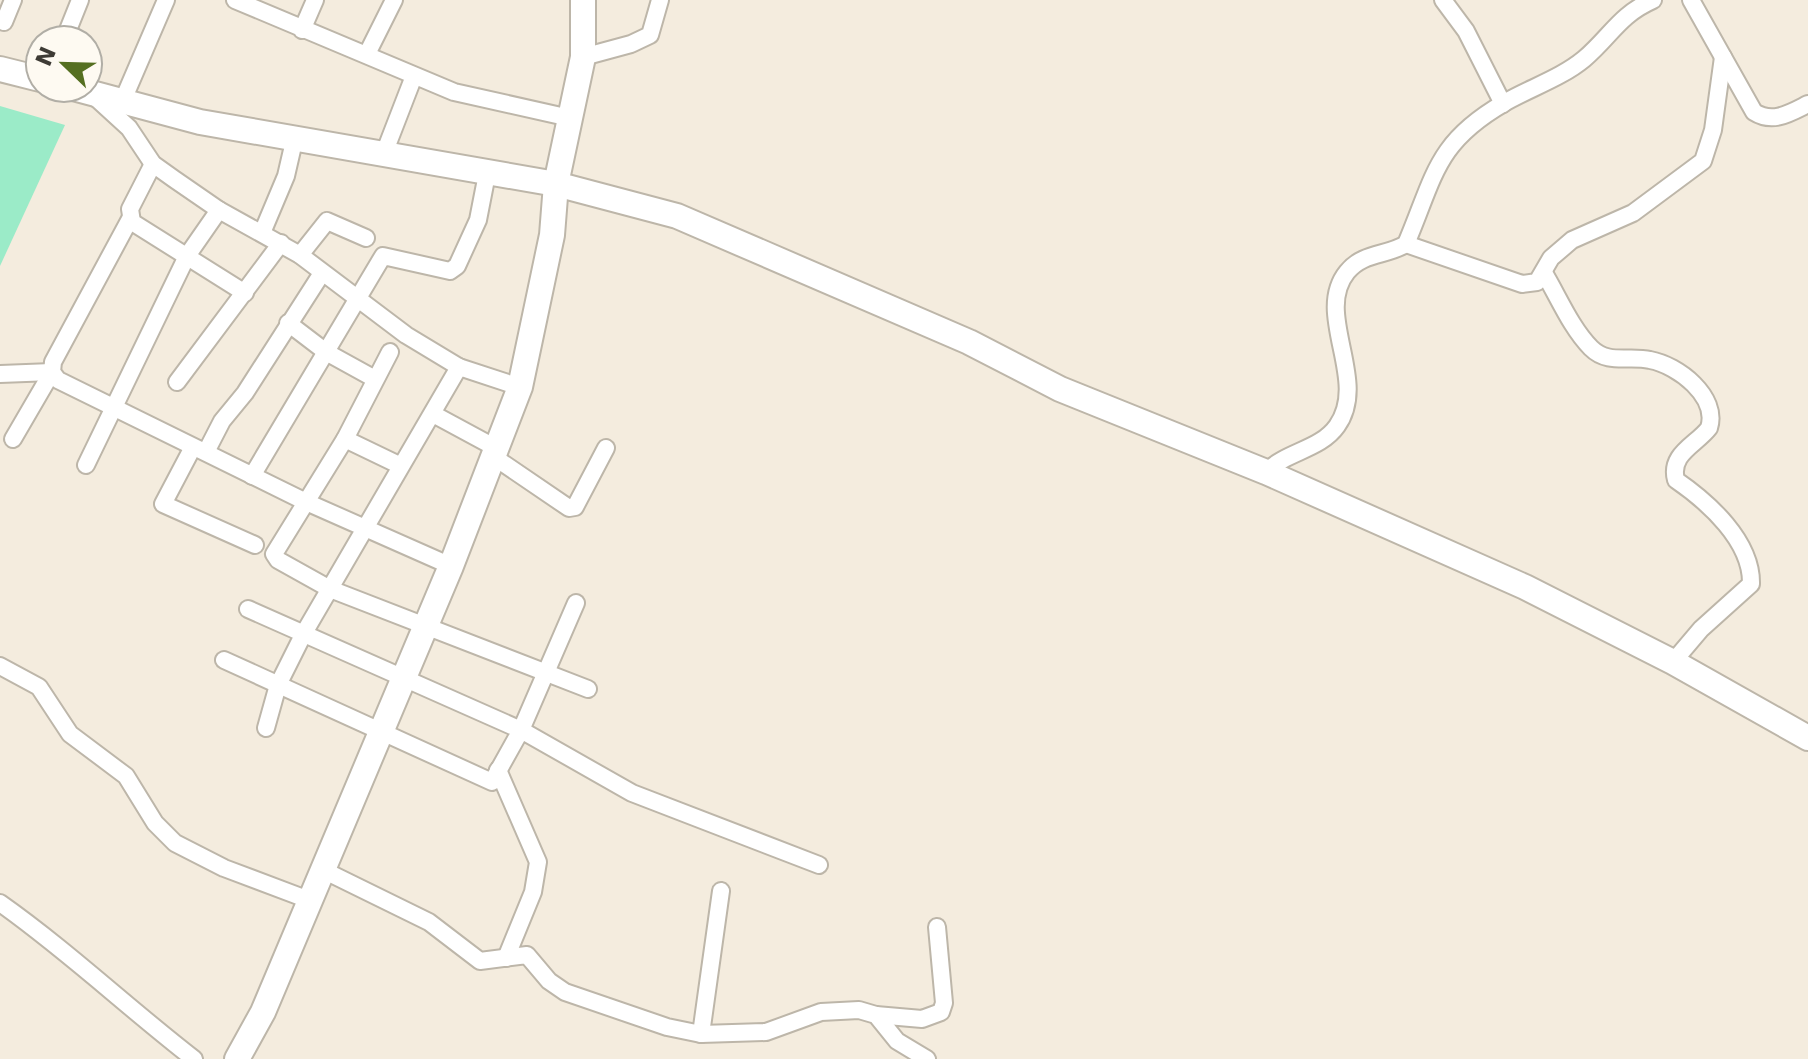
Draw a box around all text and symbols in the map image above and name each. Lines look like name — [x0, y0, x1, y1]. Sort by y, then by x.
north arrow — [24, 24, 104, 104]
text: N — [31, 43, 61, 70]

